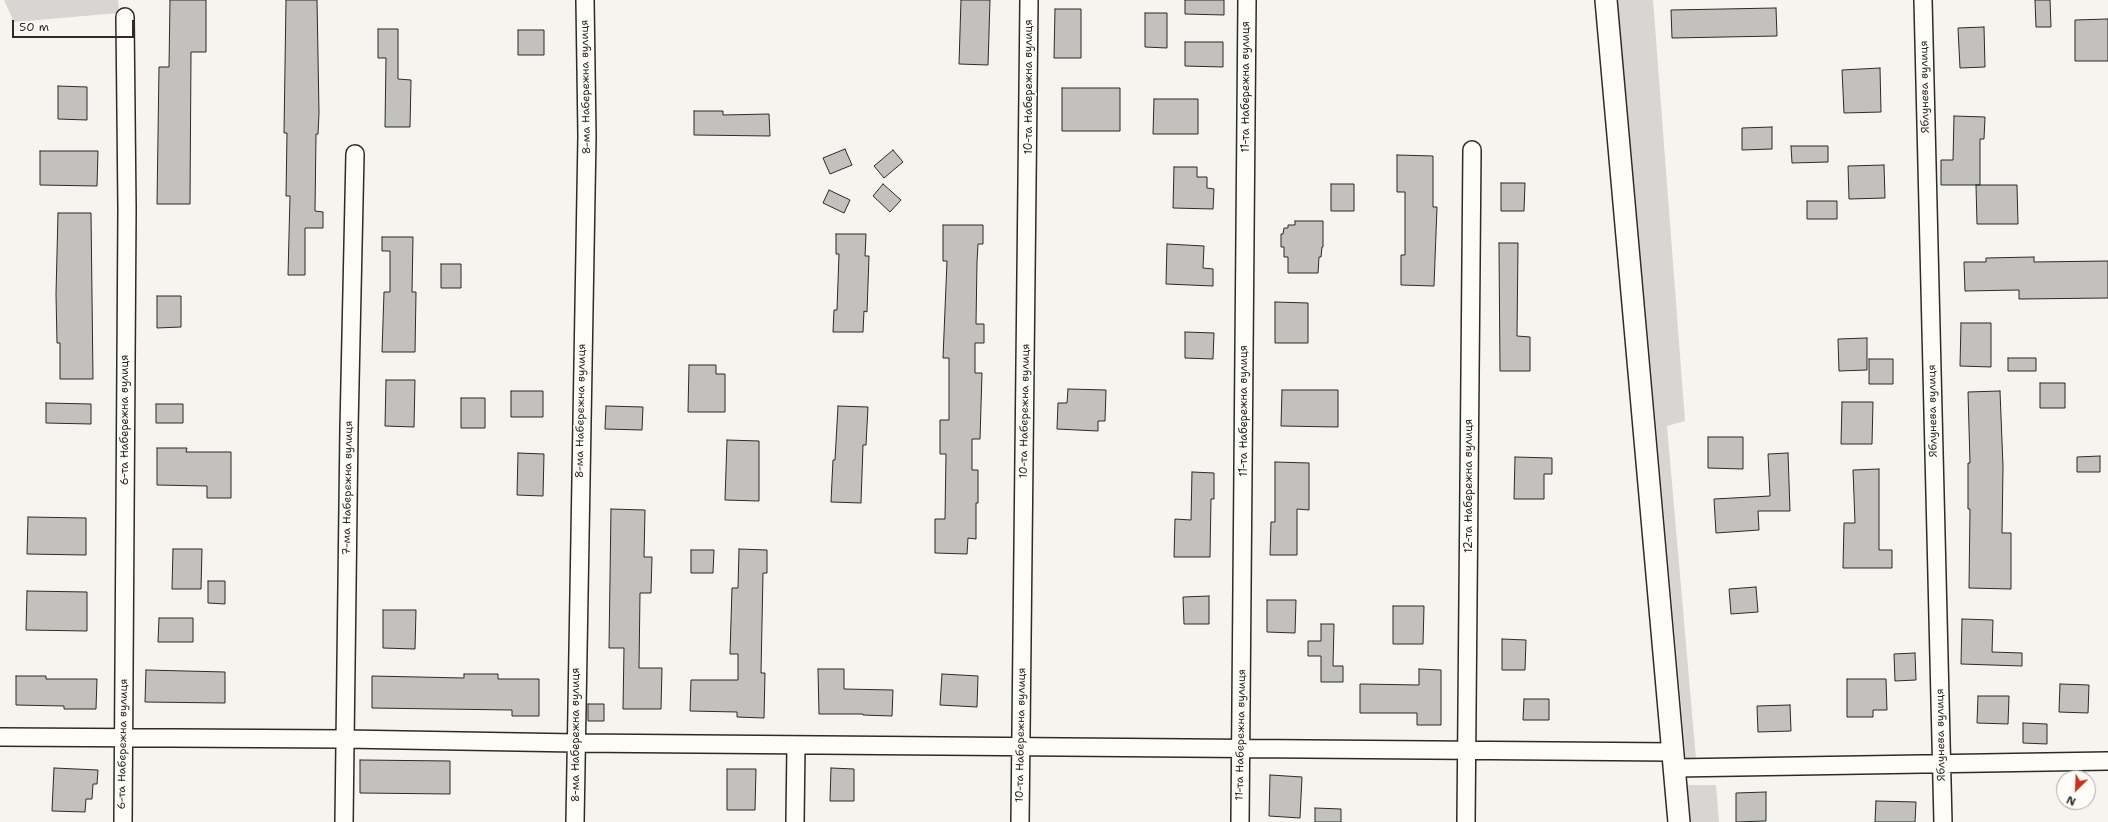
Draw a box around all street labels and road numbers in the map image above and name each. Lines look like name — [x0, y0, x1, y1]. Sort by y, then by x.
street label: 8-ма Набережна вулиця — [578, 20, 594, 154]
street label: 10-та Набережна вулиця — [1022, 20, 1036, 154]
street label: 11-та Набережна вулиця — [1239, 21, 1253, 153]
street label: Яблунева вулиця — [1918, 40, 1932, 134]
street label: 10-та Набережна вулиця — [1017, 343, 1033, 479]
street label: 8-ма Набережна вулиця — [573, 344, 589, 478]
street label: 11-та Набережна вулиця — [1237, 345, 1251, 477]
street label: 6-та Набережна вулиця — [118, 355, 132, 485]
street label: Яблунева вулиця — [1926, 364, 1940, 458]
street label: 12-та Набережна вулиця — [1462, 419, 1476, 553]
street label: 7-ма Набережна вулиця — [340, 421, 356, 555]
street label: 10-та Набережна вулиця — [1013, 667, 1029, 803]
street label: 8-ма Набережна вулиця — [569, 668, 583, 802]
street label: 11-та Набережна вулиця — [1233, 669, 1249, 801]
street label: 6-та Набережна вулиця — [115, 679, 131, 809]
street label: Яблунева вулиця — [1934, 688, 1948, 782]

